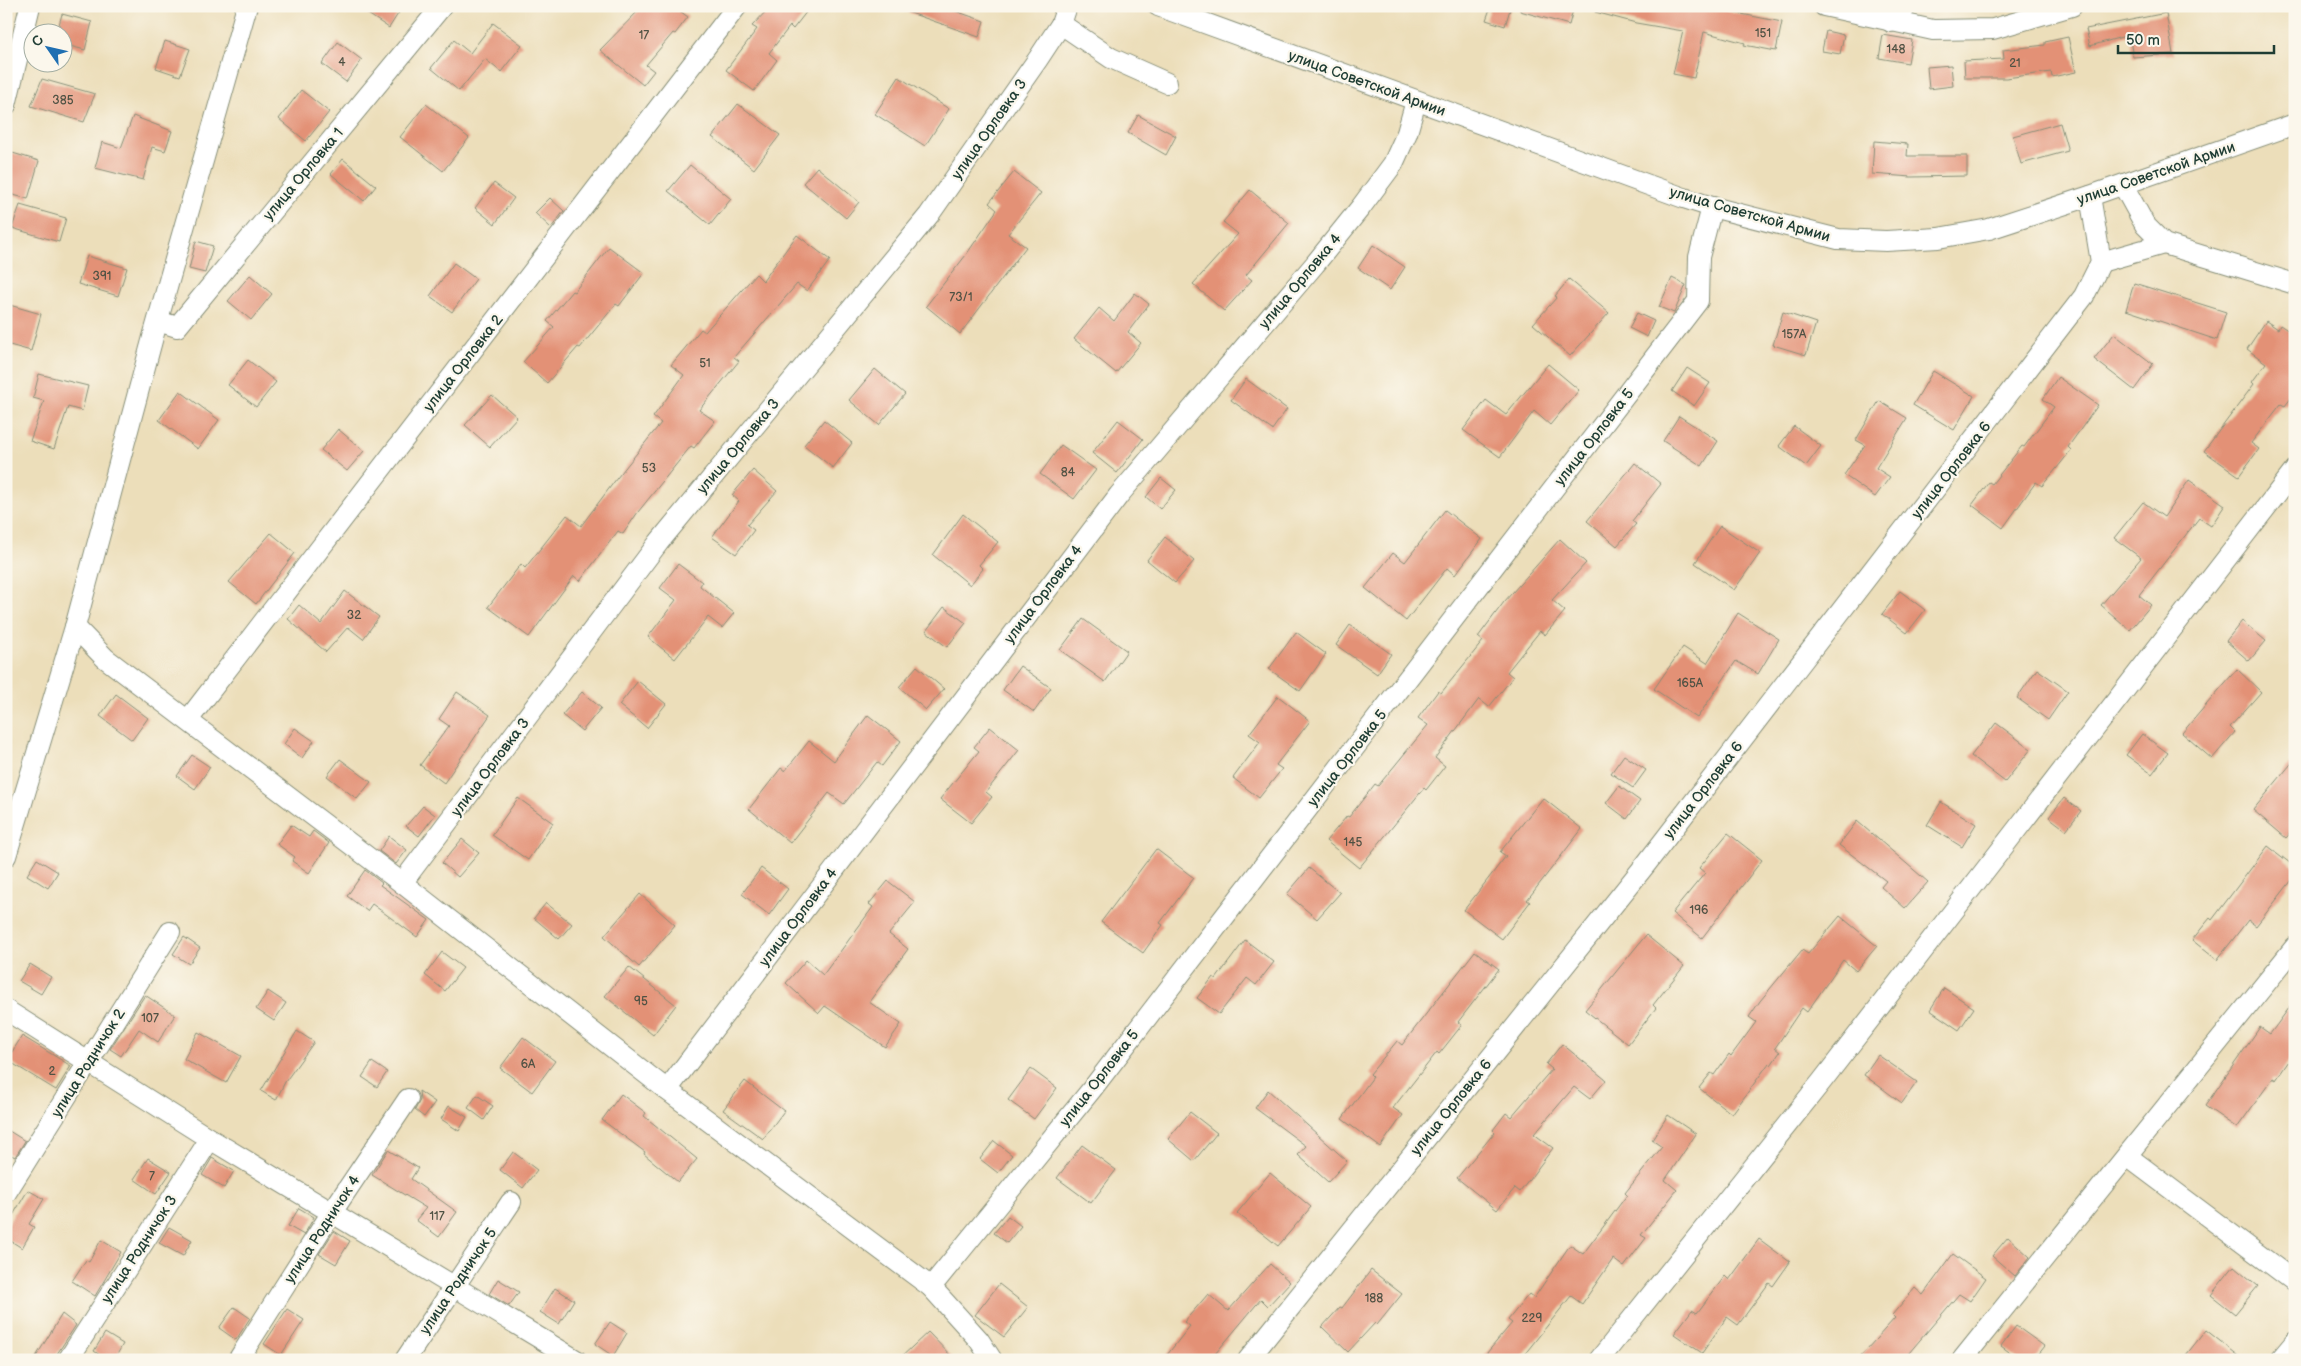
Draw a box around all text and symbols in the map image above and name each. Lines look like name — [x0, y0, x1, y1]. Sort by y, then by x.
north arrow — [22, 22, 72, 72]
scale bar — [2118, 22, 2275, 54]
house number: 151 — [1755, 26, 1771, 41]
house number: 17 — [639, 28, 649, 43]
text: 50 m — [2126, 31, 2160, 50]
text: С — [28, 32, 48, 50]
house number: 148 — [1887, 42, 1905, 57]
street label: улица Советской Армии — [1286, 46, 1448, 121]
house number: 4 — [338, 55, 346, 70]
house number: 21 — [2009, 56, 2021, 71]
street label: улица Орловка 3 — [948, 75, 1031, 183]
house number: 385 — [52, 93, 74, 108]
street label: улица Орловка 1 — [259, 124, 348, 225]
street label: улица Советской Армии — [2075, 137, 2238, 210]
street label: улица Советской Армии — [1667, 182, 1832, 247]
street label: улица Орловка 4 — [1255, 230, 1346, 333]
house number: 391 — [93, 269, 111, 284]
house number: 73/1 — [949, 290, 973, 305]
street label: улица Орловка 2 — [419, 311, 507, 416]
house number: 157А — [1782, 327, 1807, 342]
house number: 51 — [699, 356, 711, 371]
street label: улица Орловка 5 — [1551, 385, 1638, 490]
street label: улица Орловка 3 — [693, 395, 784, 498]
street label: улица Орловка 6 — [1907, 418, 1995, 523]
house number: 53 — [642, 461, 656, 476]
house number: 84 — [1061, 465, 1076, 480]
street label: улица Орловка 4 — [1000, 541, 1087, 647]
house number: 32 — [347, 608, 361, 623]
house number: 165А — [1677, 676, 1704, 691]
street label: улица Орловка 5 — [1304, 706, 1391, 811]
street label: улица Орловка 3 — [447, 714, 534, 820]
street label: улица Орловка 6 — [1659, 738, 1747, 843]
house number: 145 — [1344, 835, 1363, 850]
street label: улица Орловка 4 — [755, 864, 842, 970]
house number: 196 — [1690, 903, 1708, 918]
house number: 95 — [634, 994, 648, 1009]
street label: улица Родничок 2 — [47, 1005, 129, 1121]
house number: 107 — [141, 1011, 159, 1026]
street label: улица Орловка 5 — [1056, 1026, 1143, 1131]
street label: улица Орловка 6 — [1407, 1055, 1496, 1159]
house number: 6А — [521, 1057, 536, 1072]
house number: 2 — [48, 1064, 56, 1078]
house number: 7 — [149, 1169, 155, 1184]
street label: улица Родничок 4 — [280, 1172, 364, 1287]
street label: улица Родничок 3 — [97, 1192, 182, 1307]
house number: 117 — [429, 1209, 445, 1224]
street label: улица Родничок 5 — [416, 1224, 501, 1338]
house number: 188 — [1365, 1291, 1383, 1306]
house number: 229 — [1521, 1311, 1543, 1326]

